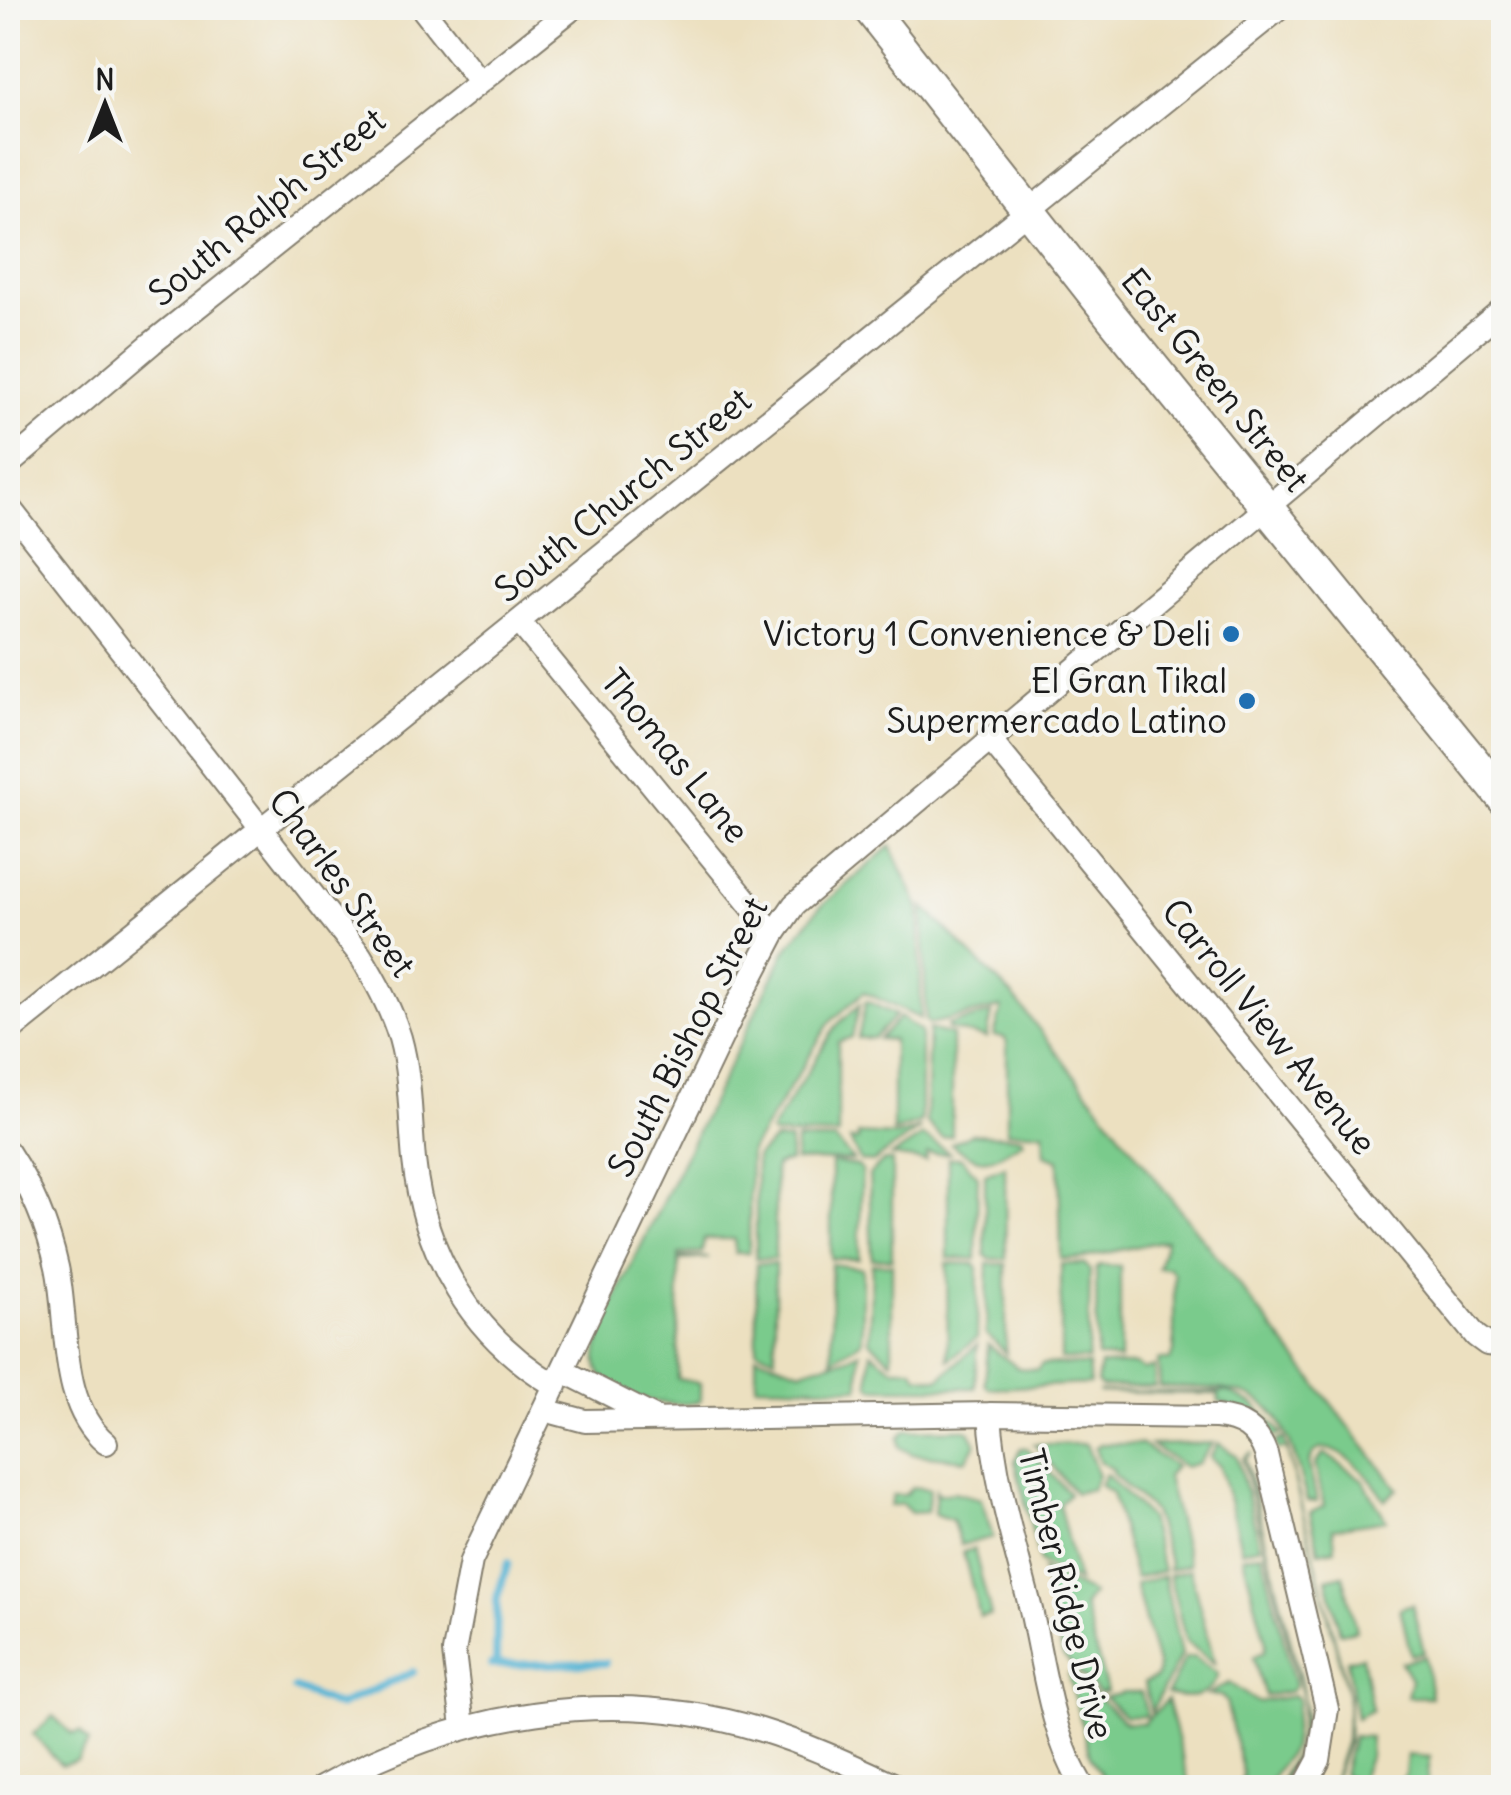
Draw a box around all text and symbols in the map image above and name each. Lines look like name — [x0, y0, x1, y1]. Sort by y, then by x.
north arrow — [55, 55, 155, 155]
text: N — [95, 62, 115, 98]
street label: South Ralph Street — [139, 97, 394, 315]
street label: East Green Street — [1112, 259, 1319, 500]
street label: South Church Street — [485, 377, 760, 611]
place label: Victory 1 Convenience & Deli — [763, 611, 1211, 655]
marker: Victory 1 Convenience & Deli — [1220, 623, 1242, 645]
place label: El Gran Tikal Supermercado Latino — [886, 658, 1227, 742]
street label: Thomas Lane — [592, 660, 759, 851]
marker: El Gran Tikal Supermercado Latino — [1236, 690, 1258, 712]
street label: Charles Street — [260, 780, 426, 985]
street label: South Bishop Street — [598, 889, 777, 1184]
street label: Carroll View Avenue — [1153, 890, 1386, 1163]
street label: Timber Ridge Drive — [1010, 1444, 1124, 1744]

